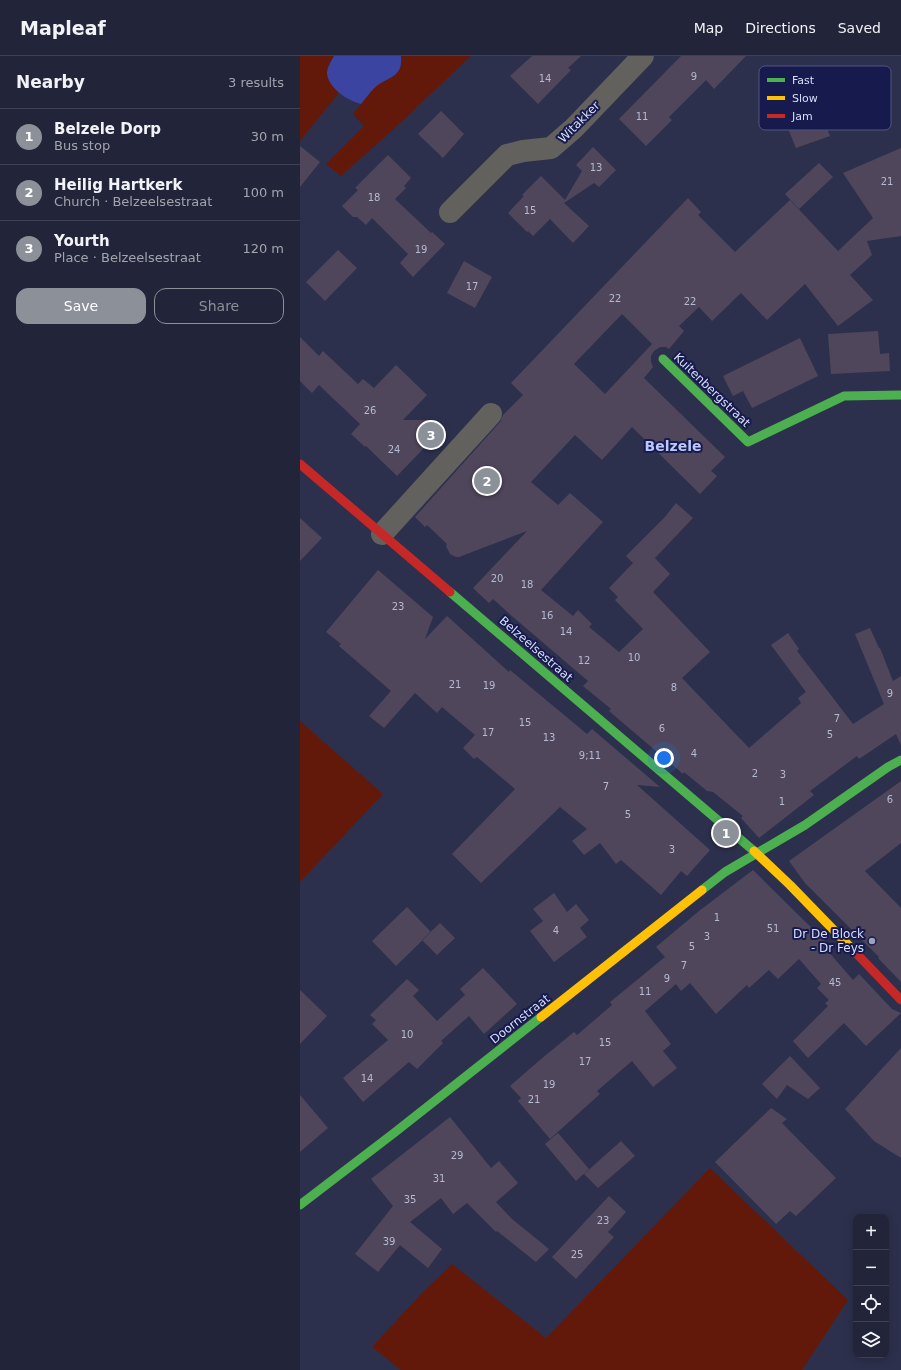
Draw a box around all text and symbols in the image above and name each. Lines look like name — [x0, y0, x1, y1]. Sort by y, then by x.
text: Mapleaf — [20, 17, 106, 39]
text: Map — [694, 20, 723, 36]
text: Directions — [745, 20, 816, 36]
text: Saved — [838, 20, 881, 36]
legend — [759, 66, 891, 130]
house number: 9 — [691, 71, 697, 82]
text: Nearby — [16, 72, 85, 92]
house number: 14 — [539, 73, 551, 84]
text: Fast — [792, 74, 815, 87]
text: 3 results — [228, 75, 284, 90]
text: Slow — [792, 92, 818, 105]
street label: Witakker — [555, 98, 603, 146]
text: Jam — [791, 110, 813, 123]
house number: 11 — [636, 111, 648, 122]
text: Belzele Dorp — [54, 120, 161, 138]
text: 1 — [24, 129, 34, 144]
text: 30 m — [251, 129, 284, 144]
text: Bus stop — [54, 138, 110, 153]
house number: 13 — [590, 162, 602, 173]
text: Heilig Hartkerk — [54, 176, 182, 194]
house number: 21 — [881, 176, 893, 187]
text: 2 — [24, 185, 34, 200]
text: 100 m — [242, 185, 284, 200]
house number: 18 — [368, 192, 380, 203]
text: Church · Belzeelsestraat — [54, 194, 212, 209]
house number: 15 — [524, 205, 536, 216]
text: Yourth — [54, 232, 110, 250]
text: 3 — [24, 241, 34, 256]
text: 120 m — [242, 241, 284, 256]
house number: 19 — [415, 244, 427, 255]
text: Place · Belzeelsestraat — [54, 250, 201, 265]
house number: 17 — [466, 281, 478, 292]
button: Save — [16, 288, 146, 324]
button: Share — [154, 288, 284, 324]
house number: 22 — [609, 293, 621, 304]
house number: 22 — [684, 296, 696, 307]
street label: Kuitenbergstraat — [671, 350, 753, 430]
house number: 26 — [364, 405, 376, 416]
pin: 3 — [418, 420, 444, 450]
district label: Belzele — [645, 438, 701, 454]
house number: 24 — [388, 444, 400, 455]
pin: 2 — [474, 466, 500, 496]
house number: 20 — [491, 573, 503, 584]
house number: 18 — [521, 579, 533, 590]
house number: 23 — [392, 601, 404, 612]
house number: 16 — [541, 610, 553, 621]
street label: Belzeelsestraat — [497, 613, 576, 685]
house number: 14 — [560, 626, 572, 637]
house number: 10 — [628, 652, 640, 663]
house number: 12 — [578, 655, 590, 666]
house number: 21 — [449, 679, 461, 690]
house number: 19 — [483, 680, 495, 691]
house number: 8 — [671, 682, 677, 693]
house number: 9 — [887, 688, 893, 699]
house number: 7 — [834, 713, 840, 724]
house number: 15 — [519, 717, 531, 728]
house number: 6 — [659, 723, 665, 734]
house number: 17 — [482, 727, 494, 738]
house number: 5 — [827, 729, 833, 740]
house number: 13 — [543, 732, 555, 743]
your location — [654, 748, 674, 768]
house number: 4 — [691, 748, 697, 759]
house number: 9;11 — [579, 750, 601, 761]
house number: 2 — [752, 768, 758, 779]
house number: 3 — [780, 769, 786, 780]
house number: 7 — [603, 781, 609, 792]
house number: 6 — [887, 794, 893, 805]
house number: 1 — [779, 796, 785, 807]
house number: 5 — [625, 809, 631, 820]
pin: 1 — [713, 818, 739, 848]
house number: 3 — [669, 844, 675, 855]
house number: 1 — [714, 912, 720, 923]
house number: 51 — [767, 923, 779, 934]
house number: 4 — [553, 925, 559, 936]
place label: Dr De Block - Dr Feys — [793, 927, 864, 955]
house number: 3 — [704, 931, 710, 942]
marker: Dr De Block - Dr Feys — [867, 936, 877, 946]
house number: 5 — [689, 941, 695, 952]
house number: 7 — [681, 960, 687, 971]
house number: 9 — [664, 973, 670, 984]
house number: 45 — [829, 977, 841, 988]
house number: 11 — [639, 986, 651, 997]
street label: Doornstraat — [487, 991, 553, 1047]
house number: 10 — [401, 1029, 413, 1040]
house number: 15 — [599, 1037, 611, 1048]
house number: 17 — [579, 1056, 591, 1067]
house number: 14 — [361, 1073, 373, 1084]
house number: 19 — [543, 1079, 555, 1090]
house number: 21 — [528, 1094, 540, 1105]
house number: 29 — [451, 1150, 463, 1161]
house number: 31 — [433, 1173, 445, 1184]
house number: 35 — [404, 1194, 416, 1205]
map controls — [853, 1214, 889, 1358]
button: + — [853, 1214, 889, 1250]
house number: 23 — [597, 1215, 609, 1226]
house number: 39 — [383, 1236, 395, 1247]
house number: 25 — [571, 1249, 583, 1260]
button: − — [853, 1250, 889, 1286]
button: locate — [853, 1286, 889, 1322]
button: layers — [853, 1322, 889, 1358]

